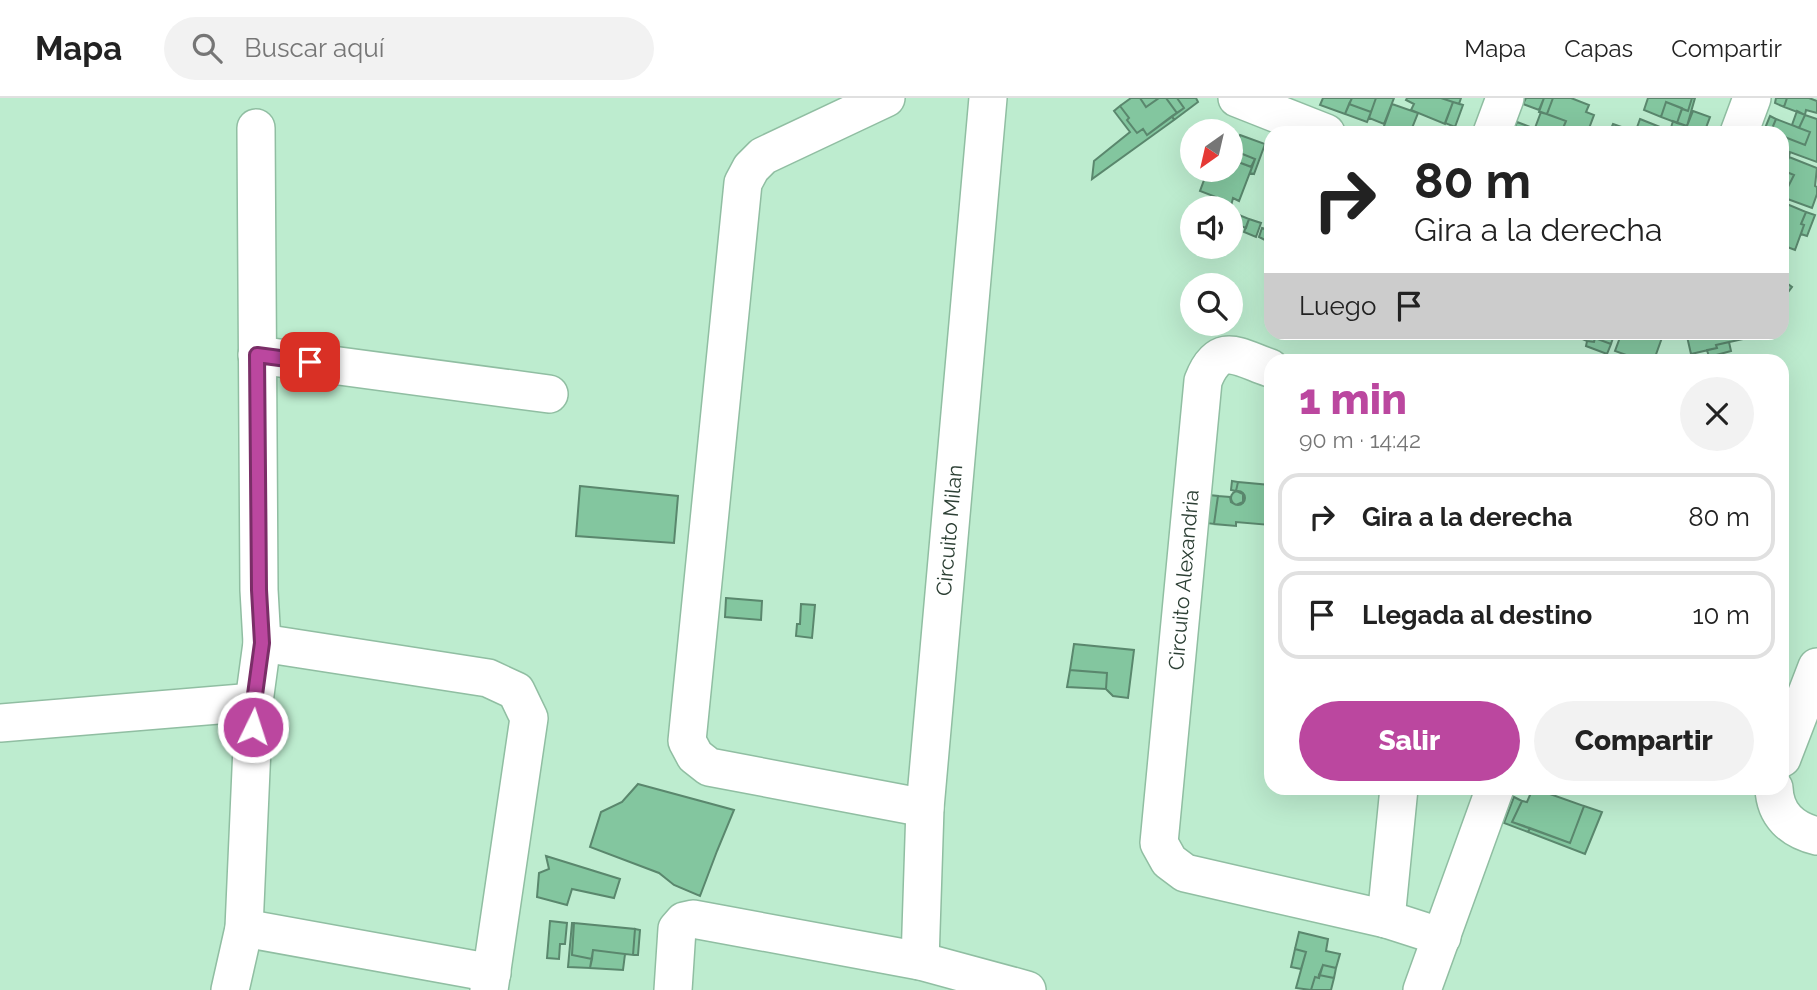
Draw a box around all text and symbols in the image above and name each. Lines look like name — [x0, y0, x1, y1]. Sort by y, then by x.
search box — [164, 17, 654, 80]
text: Mapa — [35, 29, 122, 68]
icon: search — [188, 29, 226, 67]
text: Buscar aquí — [244, 33, 384, 63]
text: Mapa — [1464, 34, 1526, 63]
text: Capas — [1564, 34, 1633, 63]
text: Compartir — [1671, 34, 1782, 63]
north arrow — [1180, 119, 1242, 182]
map controls — [1180, 119, 1243, 336]
text: 80 m — [1414, 152, 1531, 209]
icon: right — [1299, 154, 1390, 245]
button: sound — [1180, 196, 1243, 259]
text: Gira a la derecha — [1414, 211, 1662, 248]
button: search — [1180, 273, 1243, 336]
icon: arrive — [1390, 287, 1428, 325]
text: Luego — [1299, 291, 1376, 321]
pin — [280, 332, 340, 392]
icon: arrive — [291, 343, 329, 381]
text: 1 min — [1299, 375, 1407, 424]
button: close — [1680, 377, 1754, 451]
text: 90 m · 14:42 — [1299, 426, 1421, 453]
street label: Circuito Milan — [931, 463, 967, 597]
street label: Circuito Alexandria — [1163, 489, 1204, 671]
icon: right — [1303, 498, 1341, 536]
text: Gira a la derecha — [1362, 502, 1572, 532]
text: 80 m — [1688, 502, 1750, 532]
icon: arrive — [1303, 596, 1341, 634]
text: Llegada al destino — [1362, 600, 1592, 630]
text: 10 m — [1692, 600, 1750, 630]
position arrow — [216, 690, 290, 764]
button: Salir — [1299, 701, 1520, 781]
button: Compartir — [1534, 701, 1754, 781]

